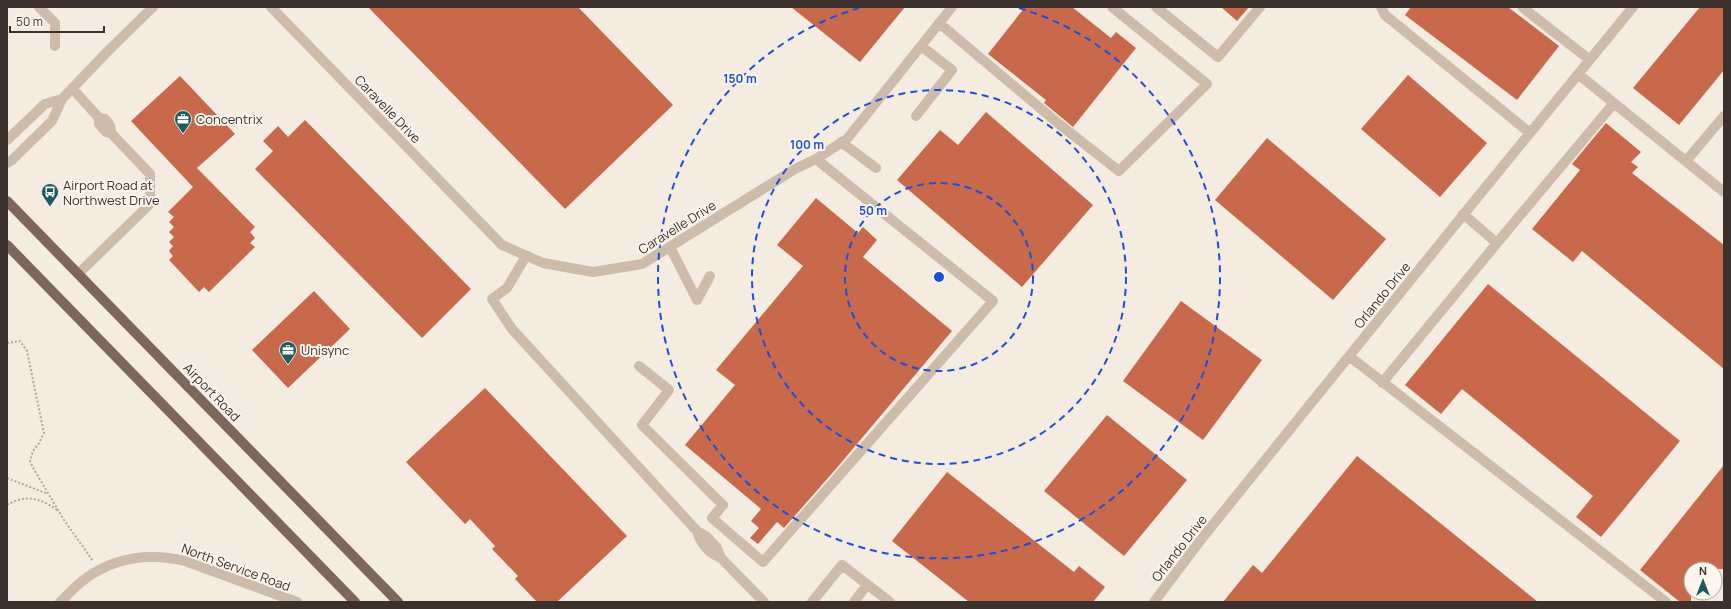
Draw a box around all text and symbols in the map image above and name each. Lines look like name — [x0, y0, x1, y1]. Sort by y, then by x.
scale bar — [10, 8, 104, 34]
text: 50 m — [16, 13, 43, 30]
text: 150 m — [723, 70, 757, 87]
street label: Caravelle Drive — [351, 71, 425, 147]
office icon: Concentrix — [173, 109, 193, 134]
place label: Concentrix — [196, 110, 263, 128]
text: 100 m — [790, 136, 824, 153]
place label: Airport Road at Northwest Drive — [63, 176, 160, 209]
bus stop icon: Airport Road at Northwest Drive — [40, 182, 60, 207]
street label: Caravelle Drive — [635, 196, 720, 258]
text: 50 m — [859, 202, 887, 219]
street label: Orlando Drive — [1350, 258, 1415, 332]
centre of rings — [932, 270, 946, 284]
office icon: Unisync — [278, 340, 298, 365]
place label: Unisync — [301, 341, 349, 359]
street label: Airport Road — [180, 359, 244, 425]
street label: Orlando Drive — [1147, 510, 1211, 585]
street label: North Service Road — [179, 539, 293, 595]
north arrow — [1683, 561, 1723, 601]
text: N — [1699, 563, 1707, 578]

